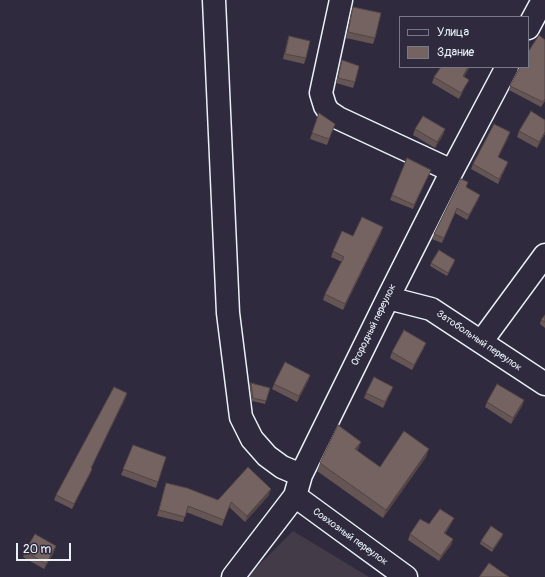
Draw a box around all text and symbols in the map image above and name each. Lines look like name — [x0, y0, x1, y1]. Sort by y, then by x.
legend — [399, 16, 529, 68]
text: Улица — [437, 25, 469, 40]
text: Здание — [437, 45, 474, 60]
street label: Огородный переулок — [349, 282, 399, 368]
street label: Затобольный переулок — [434, 308, 524, 374]
street label: Совхозный переулок — [310, 506, 390, 568]
scale bar — [18, 535, 73, 561]
text: 20 m — [23, 542, 51, 557]

